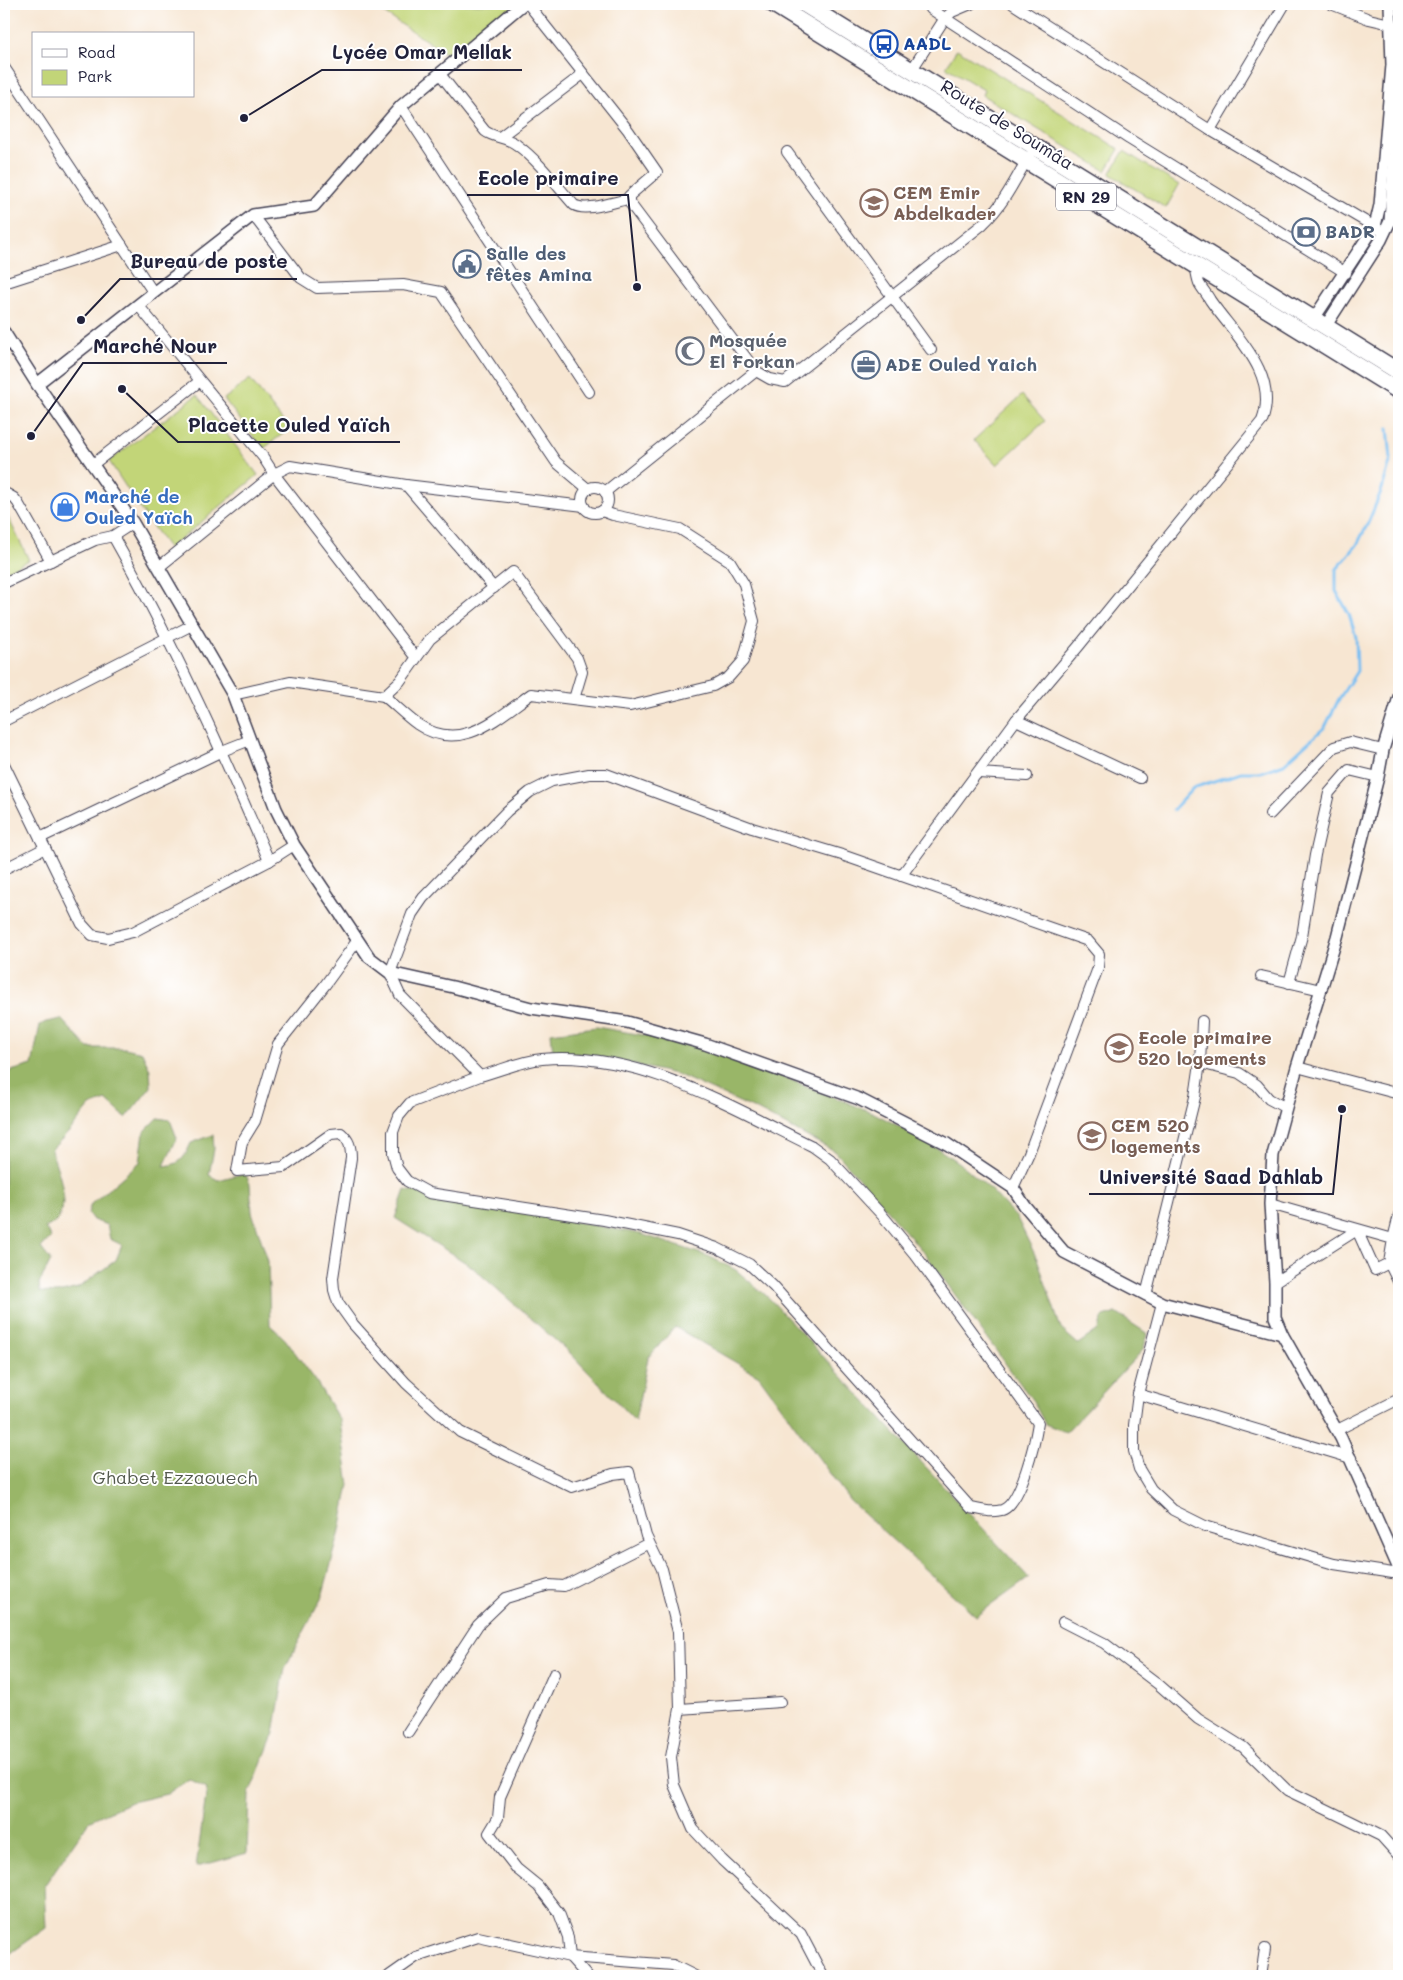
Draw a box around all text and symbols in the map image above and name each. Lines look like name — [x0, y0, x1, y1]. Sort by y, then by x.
bus stop icon: AADL — [869, 29, 899, 59]
place label: AADL — [903, 31, 951, 55]
legend — [32, 32, 195, 98]
callout: Lycée Omar Mellak — [322, 36, 522, 70]
text: Lycée Omar Mellak — [332, 39, 512, 64]
text: Road — [78, 42, 115, 62]
text: Park — [78, 66, 112, 86]
street label: Route de Soumâa — [936, 74, 1079, 175]
callout: Ecole primaire — [467, 161, 628, 195]
text: Ecole primaire — [477, 165, 619, 190]
place label: CEM Emir Abdelkader — [893, 180, 996, 225]
road number: RN 29 — [1056, 183, 1116, 210]
school or university icon: CEM Emir Abdelkader — [859, 188, 889, 218]
bank icon: BADR — [1291, 217, 1321, 247]
place label: BADR — [1325, 219, 1375, 243]
place label: Salle des fêtes Amina — [486, 241, 592, 286]
callout: Bureau de poste — [120, 245, 297, 279]
text: Bureau de poste — [130, 248, 288, 273]
public building icon: Salle des fêtes Amina — [452, 249, 482, 279]
place label: Mosquée El Forkan — [709, 328, 795, 373]
callout: Marché Nour — [83, 329, 227, 363]
text: Marché Nour — [93, 333, 217, 358]
mosque icon: Mosquée El Forkan — [675, 336, 705, 366]
office icon: ADE Ouled Yaich — [851, 350, 881, 380]
place label: ADE Ouled Yaich — [885, 352, 1037, 376]
callout: Placette Ouled Yaïch — [178, 408, 400, 442]
text: Placette Ouled Yaïch — [188, 412, 390, 437]
place label: Marché de Ouled Yaïch — [84, 484, 193, 529]
shop icon: Marché de Ouled Yaïch — [50, 492, 80, 522]
place label: Ecole primaire 520 logements — [1138, 1025, 1272, 1070]
school or university icon: Ecole primaire 520 logements — [1104, 1033, 1134, 1063]
place label: CEM 520 logements — [1111, 1113, 1201, 1158]
school or university icon: CEM 520 logements — [1077, 1121, 1107, 1151]
callout: Université Saad Dahlab — [1089, 1160, 1333, 1194]
text: Université Saad Dahlab — [1099, 1164, 1323, 1189]
park label: Ghabet Ezzaouech — [93, 1465, 257, 1489]

